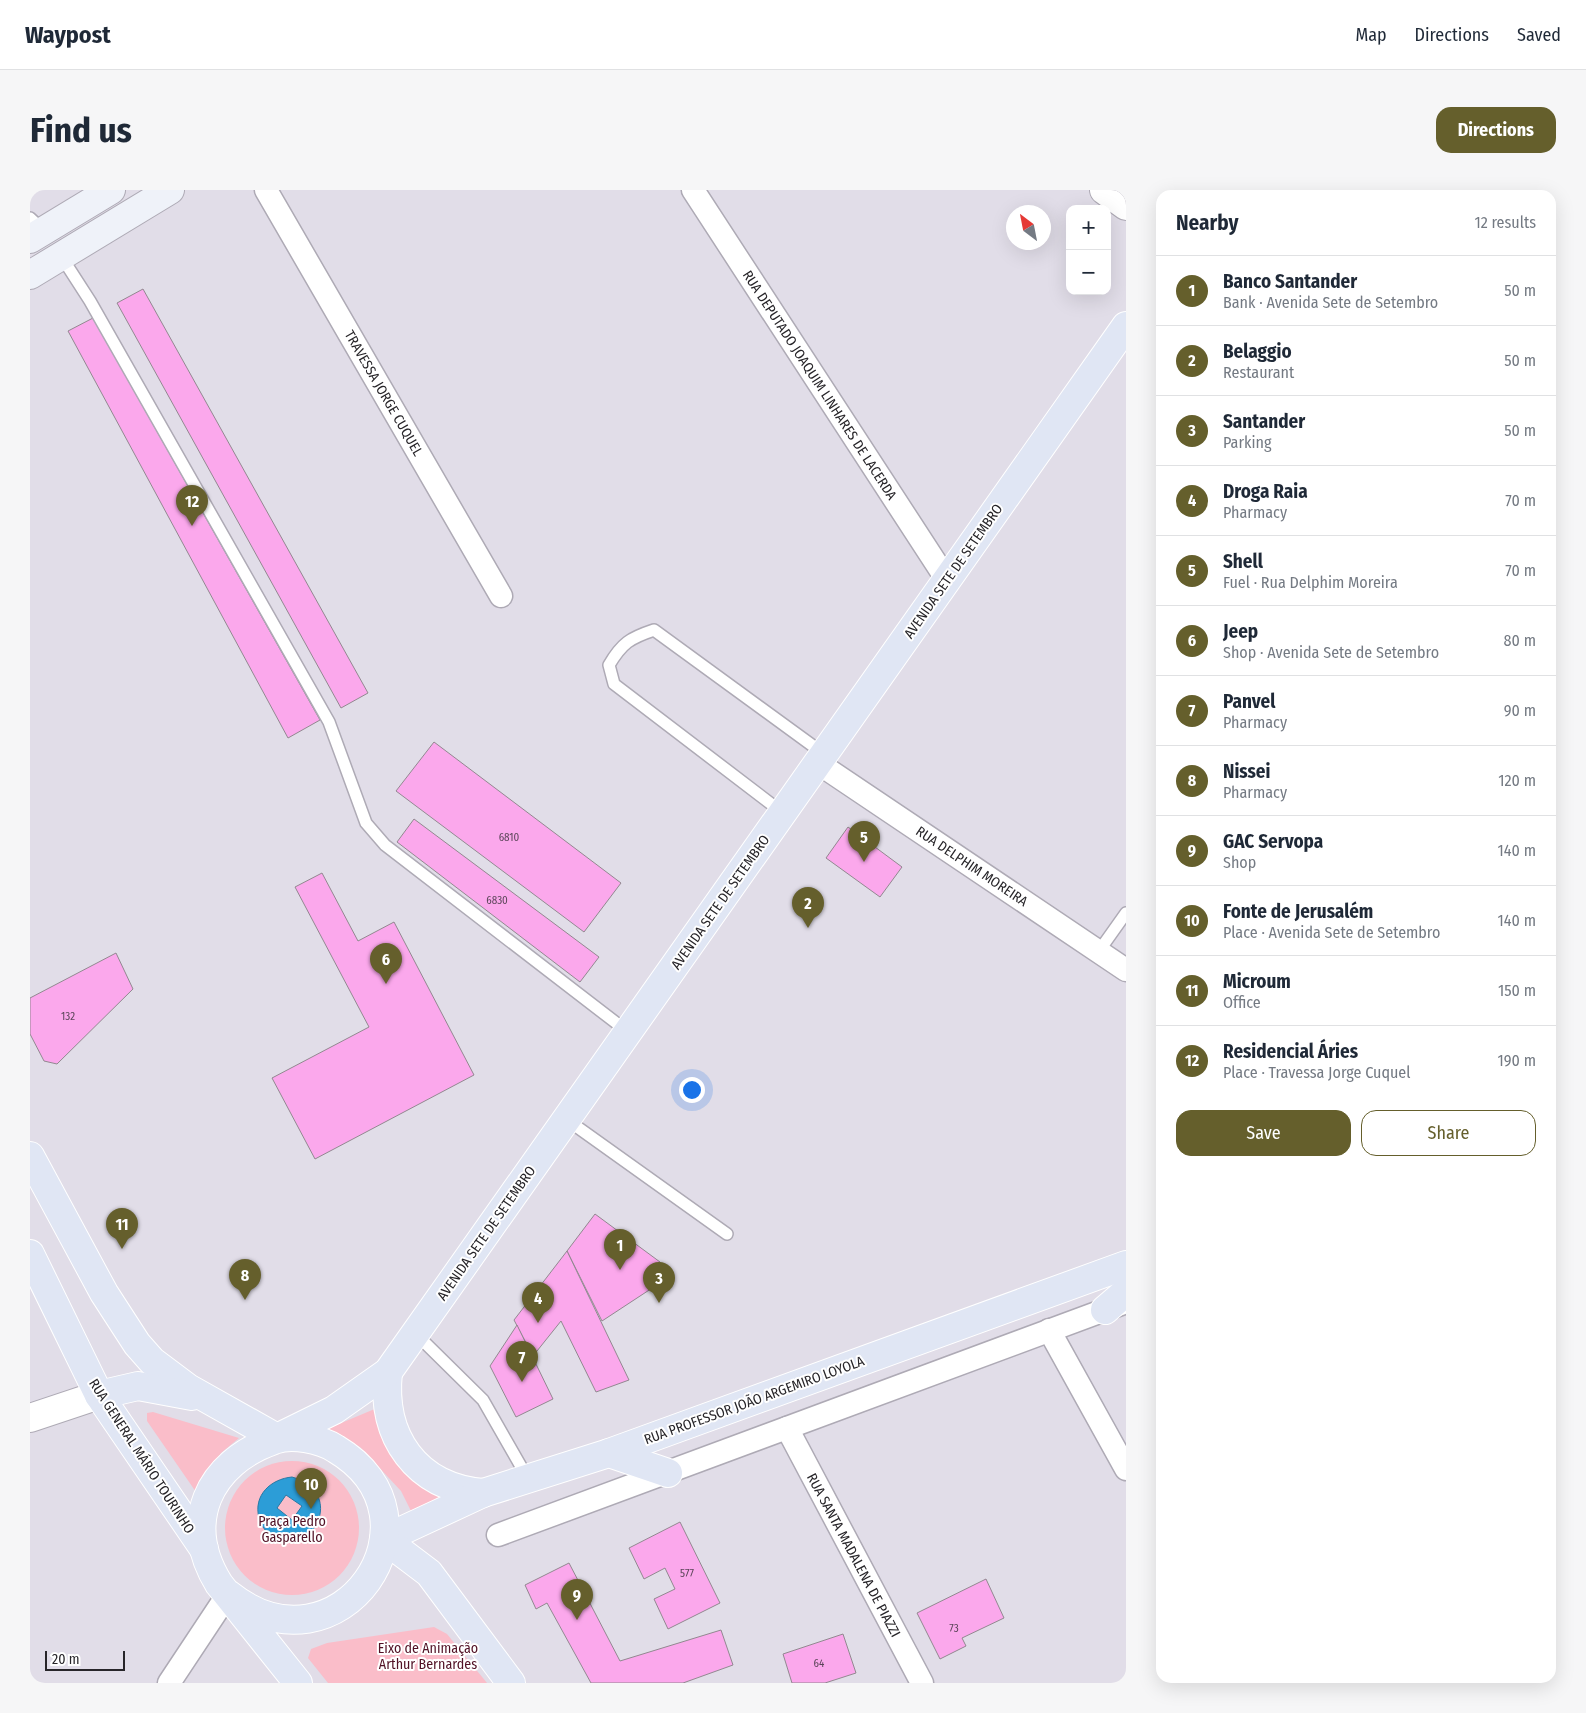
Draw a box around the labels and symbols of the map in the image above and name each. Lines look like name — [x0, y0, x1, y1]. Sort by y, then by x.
north arrow — [1006, 205, 1051, 250]
street label: RUA DEPUTADO JOAQUIM LINHARES DE LACERDA — [739, 267, 901, 504]
street label: TRAVESSA JORGE CUQUEL — [341, 327, 426, 459]
pin: 12 — [176, 485, 208, 526]
street label: AVENIDA SETE DE SETEMBRO — [901, 501, 1006, 642]
pin: 5 — [848, 821, 880, 862]
street label: RUA DELPHIM MOREIRA — [913, 823, 1031, 911]
house number: 6810 — [499, 831, 520, 844]
street label: AVENIDA SETE DE SETEMBRO — [668, 832, 773, 973]
pin: 2 — [792, 887, 824, 928]
house number: 6830 — [486, 894, 508, 907]
pin: 6 — [370, 943, 402, 984]
house number: 132 — [61, 1010, 75, 1023]
your location — [679, 1077, 705, 1103]
street label: AVENIDA SETE DE SETEMBRO — [434, 1163, 539, 1304]
pin: 11 — [106, 1208, 138, 1249]
pin: 1 — [604, 1229, 636, 1270]
pin: 8 — [229, 1259, 261, 1300]
pin: 3 — [643, 1262, 675, 1303]
pin: 4 — [522, 1282, 554, 1323]
pin: 7 — [506, 1341, 538, 1382]
street label: RUA PROFESSOR JOÃO ARGEMIRO LOYOLA — [642, 1352, 867, 1448]
street label: RUA GENERAL MÁRIO TOURINHO — [85, 1375, 199, 1537]
pin: 10 — [295, 1468, 327, 1509]
street label: RUA SANTA MADALENA DE PIAZZI — [803, 1470, 904, 1640]
park label: Praça Pedro Gasparello — [258, 1513, 326, 1546]
house number: 577 — [680, 1567, 694, 1580]
pin: 9 — [561, 1579, 593, 1620]
house number: 73 — [949, 1622, 959, 1635]
park label: Eixo de Animação Arthur Bernardes — [378, 1640, 478, 1673]
scale bar — [45, 1648, 125, 1671]
house number: 64 — [814, 1657, 825, 1670]

